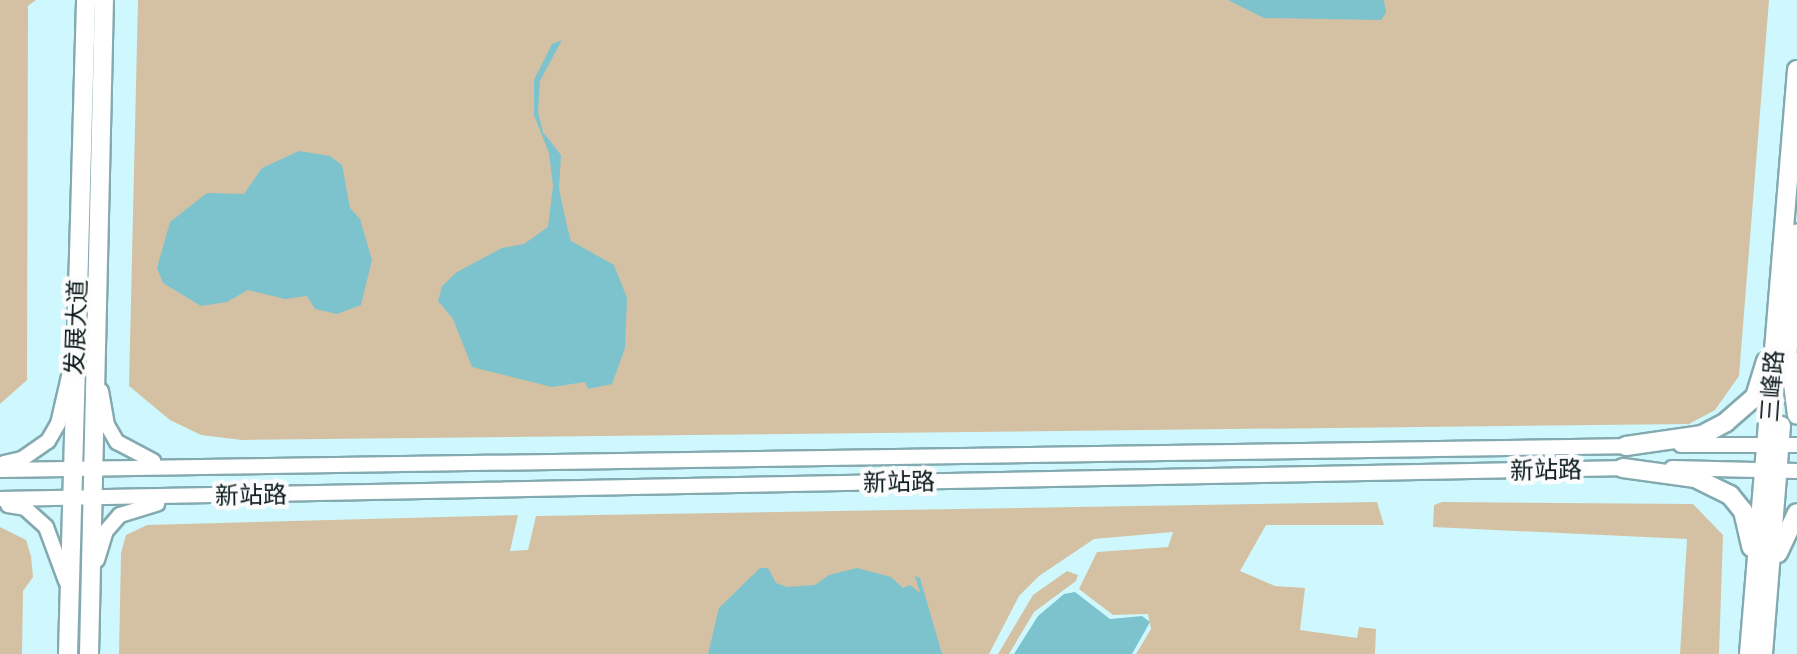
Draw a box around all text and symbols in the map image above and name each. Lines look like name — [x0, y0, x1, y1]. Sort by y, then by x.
street label: 发展大道 — [60, 279, 92, 375]
street label: 三峰路 — [1755, 349, 1789, 423]
street label: 新站路 — [1510, 455, 1582, 485]
street label: 新站路 — [863, 467, 935, 497]
street label: 新站路 — [215, 480, 287, 510]

